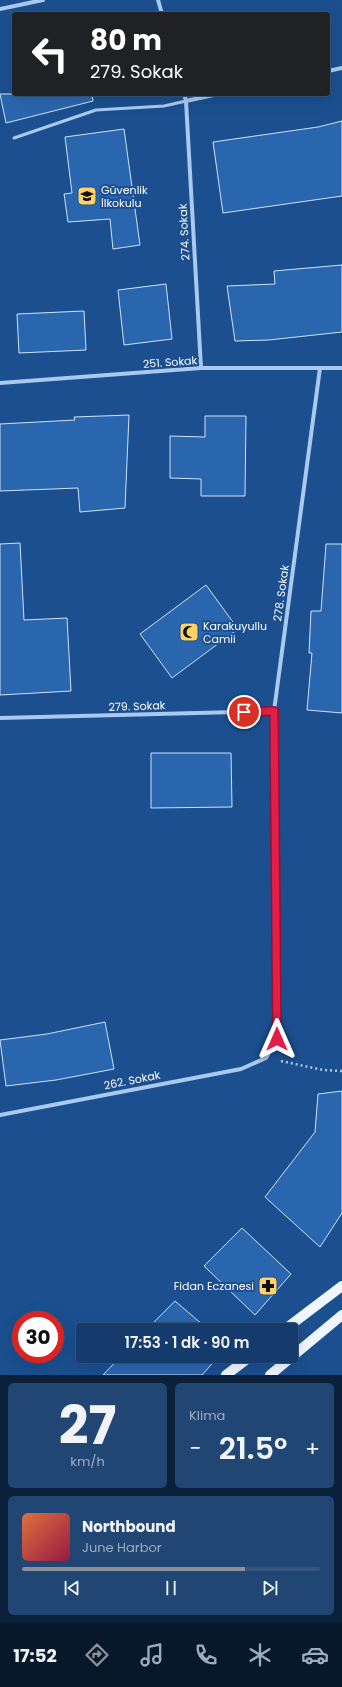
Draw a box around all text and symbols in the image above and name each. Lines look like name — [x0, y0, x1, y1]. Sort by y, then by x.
text: 80 m — [90, 21, 162, 60]
icon: left — [24, 28, 76, 80]
text: 279. Sokak — [90, 59, 183, 84]
place label: Güvenlik İlkokulu — [101, 182, 148, 211]
school or university icon: Güvenlik İlkokulu — [76, 185, 98, 207]
street label: 274. Sokak — [175, 203, 193, 261]
street label: 251. Sokak — [142, 352, 198, 372]
street label: 278. Sokak — [269, 563, 293, 622]
place label: Karakuyullu Camii — [203, 618, 267, 647]
mosque icon: Karakuyullu Camii — [178, 621, 200, 643]
pin — [227, 695, 261, 729]
street label: 279. Sokak — [108, 697, 166, 715]
icon: arrive — [233, 701, 255, 723]
position arrow — [256, 1018, 298, 1060]
street label: 262. Sokak — [102, 1067, 162, 1093]
pharmacy icon: Fidan Eczanesi — [257, 1275, 279, 1297]
place label: Fidan Eczanesi — [174, 1278, 254, 1294]
speed limit sign: 30 — [12, 1311, 64, 1363]
text: 17:53 · 1 dk · 90 m — [125, 1332, 249, 1353]
text: 27 — [59, 1389, 116, 1462]
text: Klima — [189, 1406, 225, 1425]
text: 21.5° — [219, 1427, 287, 1470]
text: − — [189, 1433, 201, 1464]
text: + — [305, 1433, 320, 1464]
text: km/h — [70, 1452, 105, 1471]
text: Northbound — [82, 1516, 176, 1537]
text: June Harbor — [82, 1538, 162, 1557]
icon: previous — [61, 1577, 83, 1599]
icon: pause — [160, 1577, 182, 1599]
icon: next — [259, 1577, 281, 1599]
icon: directions — [83, 1641, 111, 1669]
icon: music — [138, 1641, 166, 1669]
icon: phone — [192, 1641, 220, 1669]
icon: climate — [246, 1641, 274, 1669]
icon: car — [301, 1641, 329, 1669]
text: 17:52 — [13, 1643, 57, 1668]

